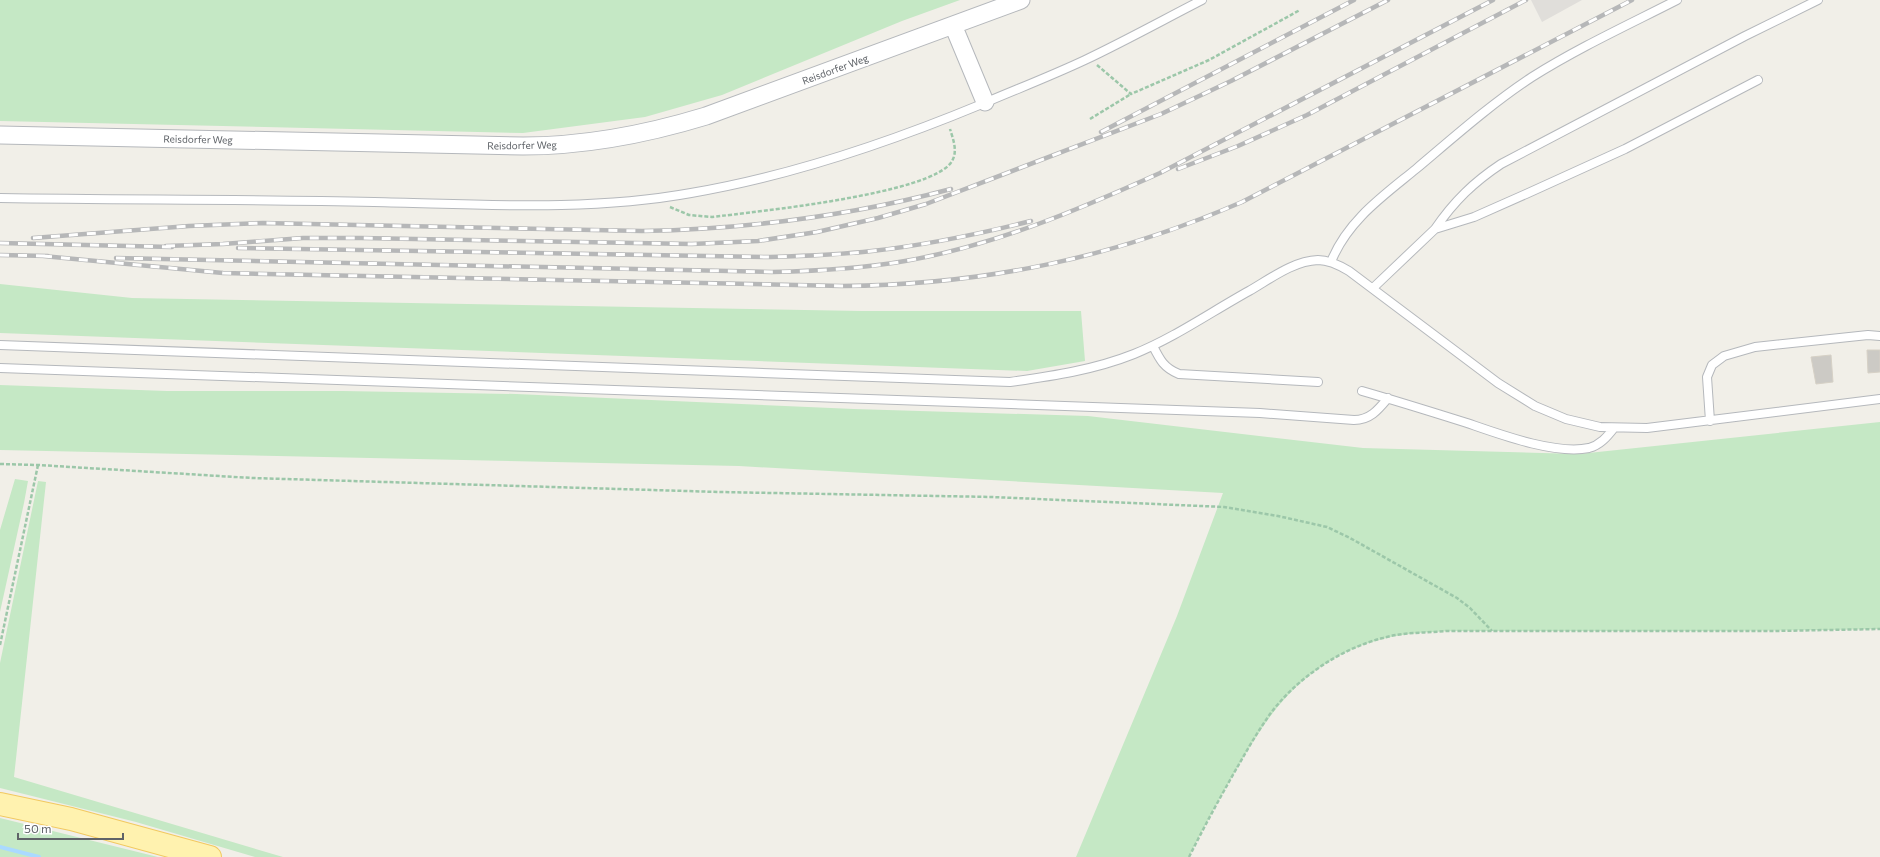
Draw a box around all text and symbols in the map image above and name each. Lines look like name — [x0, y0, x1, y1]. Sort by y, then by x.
street label: Reisdorfer Weg — [800, 51, 870, 87]
street label: Reisdorfer Weg — [163, 132, 233, 146]
street label: Reisdorfer Weg — [487, 138, 557, 152]
scale bar — [18, 815, 123, 841]
text: 50 m — [24, 821, 52, 835]

